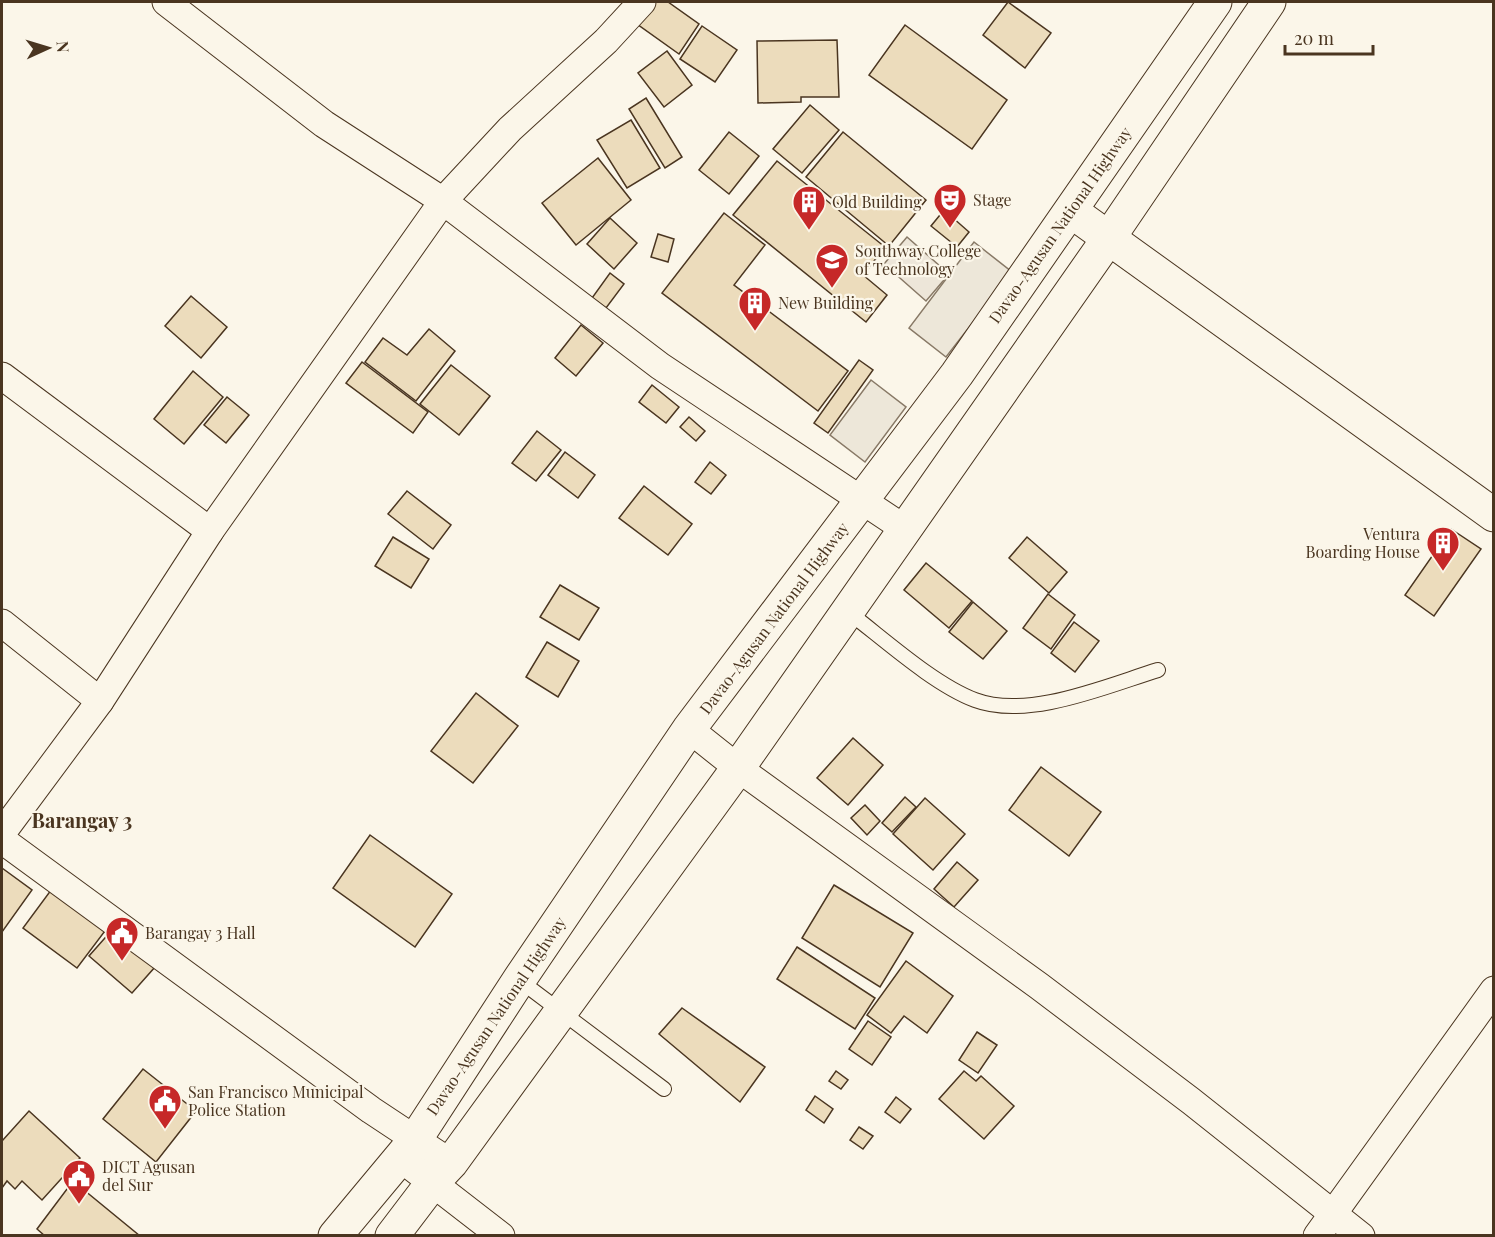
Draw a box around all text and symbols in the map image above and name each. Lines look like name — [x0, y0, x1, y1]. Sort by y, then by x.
north arrow — [18, 18, 78, 78]
scale bar — [1285, 18, 1374, 56]
text: 20 m — [1294, 26, 1334, 50]
text: N — [53, 40, 74, 54]
street label: Davao-Agusan National Highway — [984, 122, 1136, 327]
theatre icon: Stage — [932, 182, 968, 229]
building icon: Old Building — [791, 184, 827, 231]
place label: Stage — [973, 189, 1012, 210]
place label: Old Building — [832, 191, 922, 212]
place label: Southway College of Technology — [855, 240, 981, 279]
school or university icon: Southway College of Technology — [814, 242, 850, 289]
building icon: New Building — [737, 285, 773, 332]
place label: New Building — [778, 292, 874, 313]
street label: Davao-Agusan National Highway — [694, 517, 853, 718]
place label: Ventura Boarding House — [1306, 523, 1420, 562]
building icon: Ventura Boarding House — [1425, 525, 1461, 572]
district label: Barangay 3 — [32, 806, 133, 833]
street label: Davao-Agusan National Highway — [421, 912, 570, 1119]
public building icon: Barangay 3 Hall — [104, 915, 140, 962]
place label: Barangay 3 Hall — [145, 922, 256, 943]
place label: San Francisco Municipal Police Station — [188, 1081, 364, 1120]
public building icon: San Francisco Municipal Police Station — [147, 1083, 183, 1130]
place label: DICT Agusan del Sur — [102, 1156, 196, 1195]
public building icon: DICT Agusan del Sur — [61, 1158, 97, 1205]

